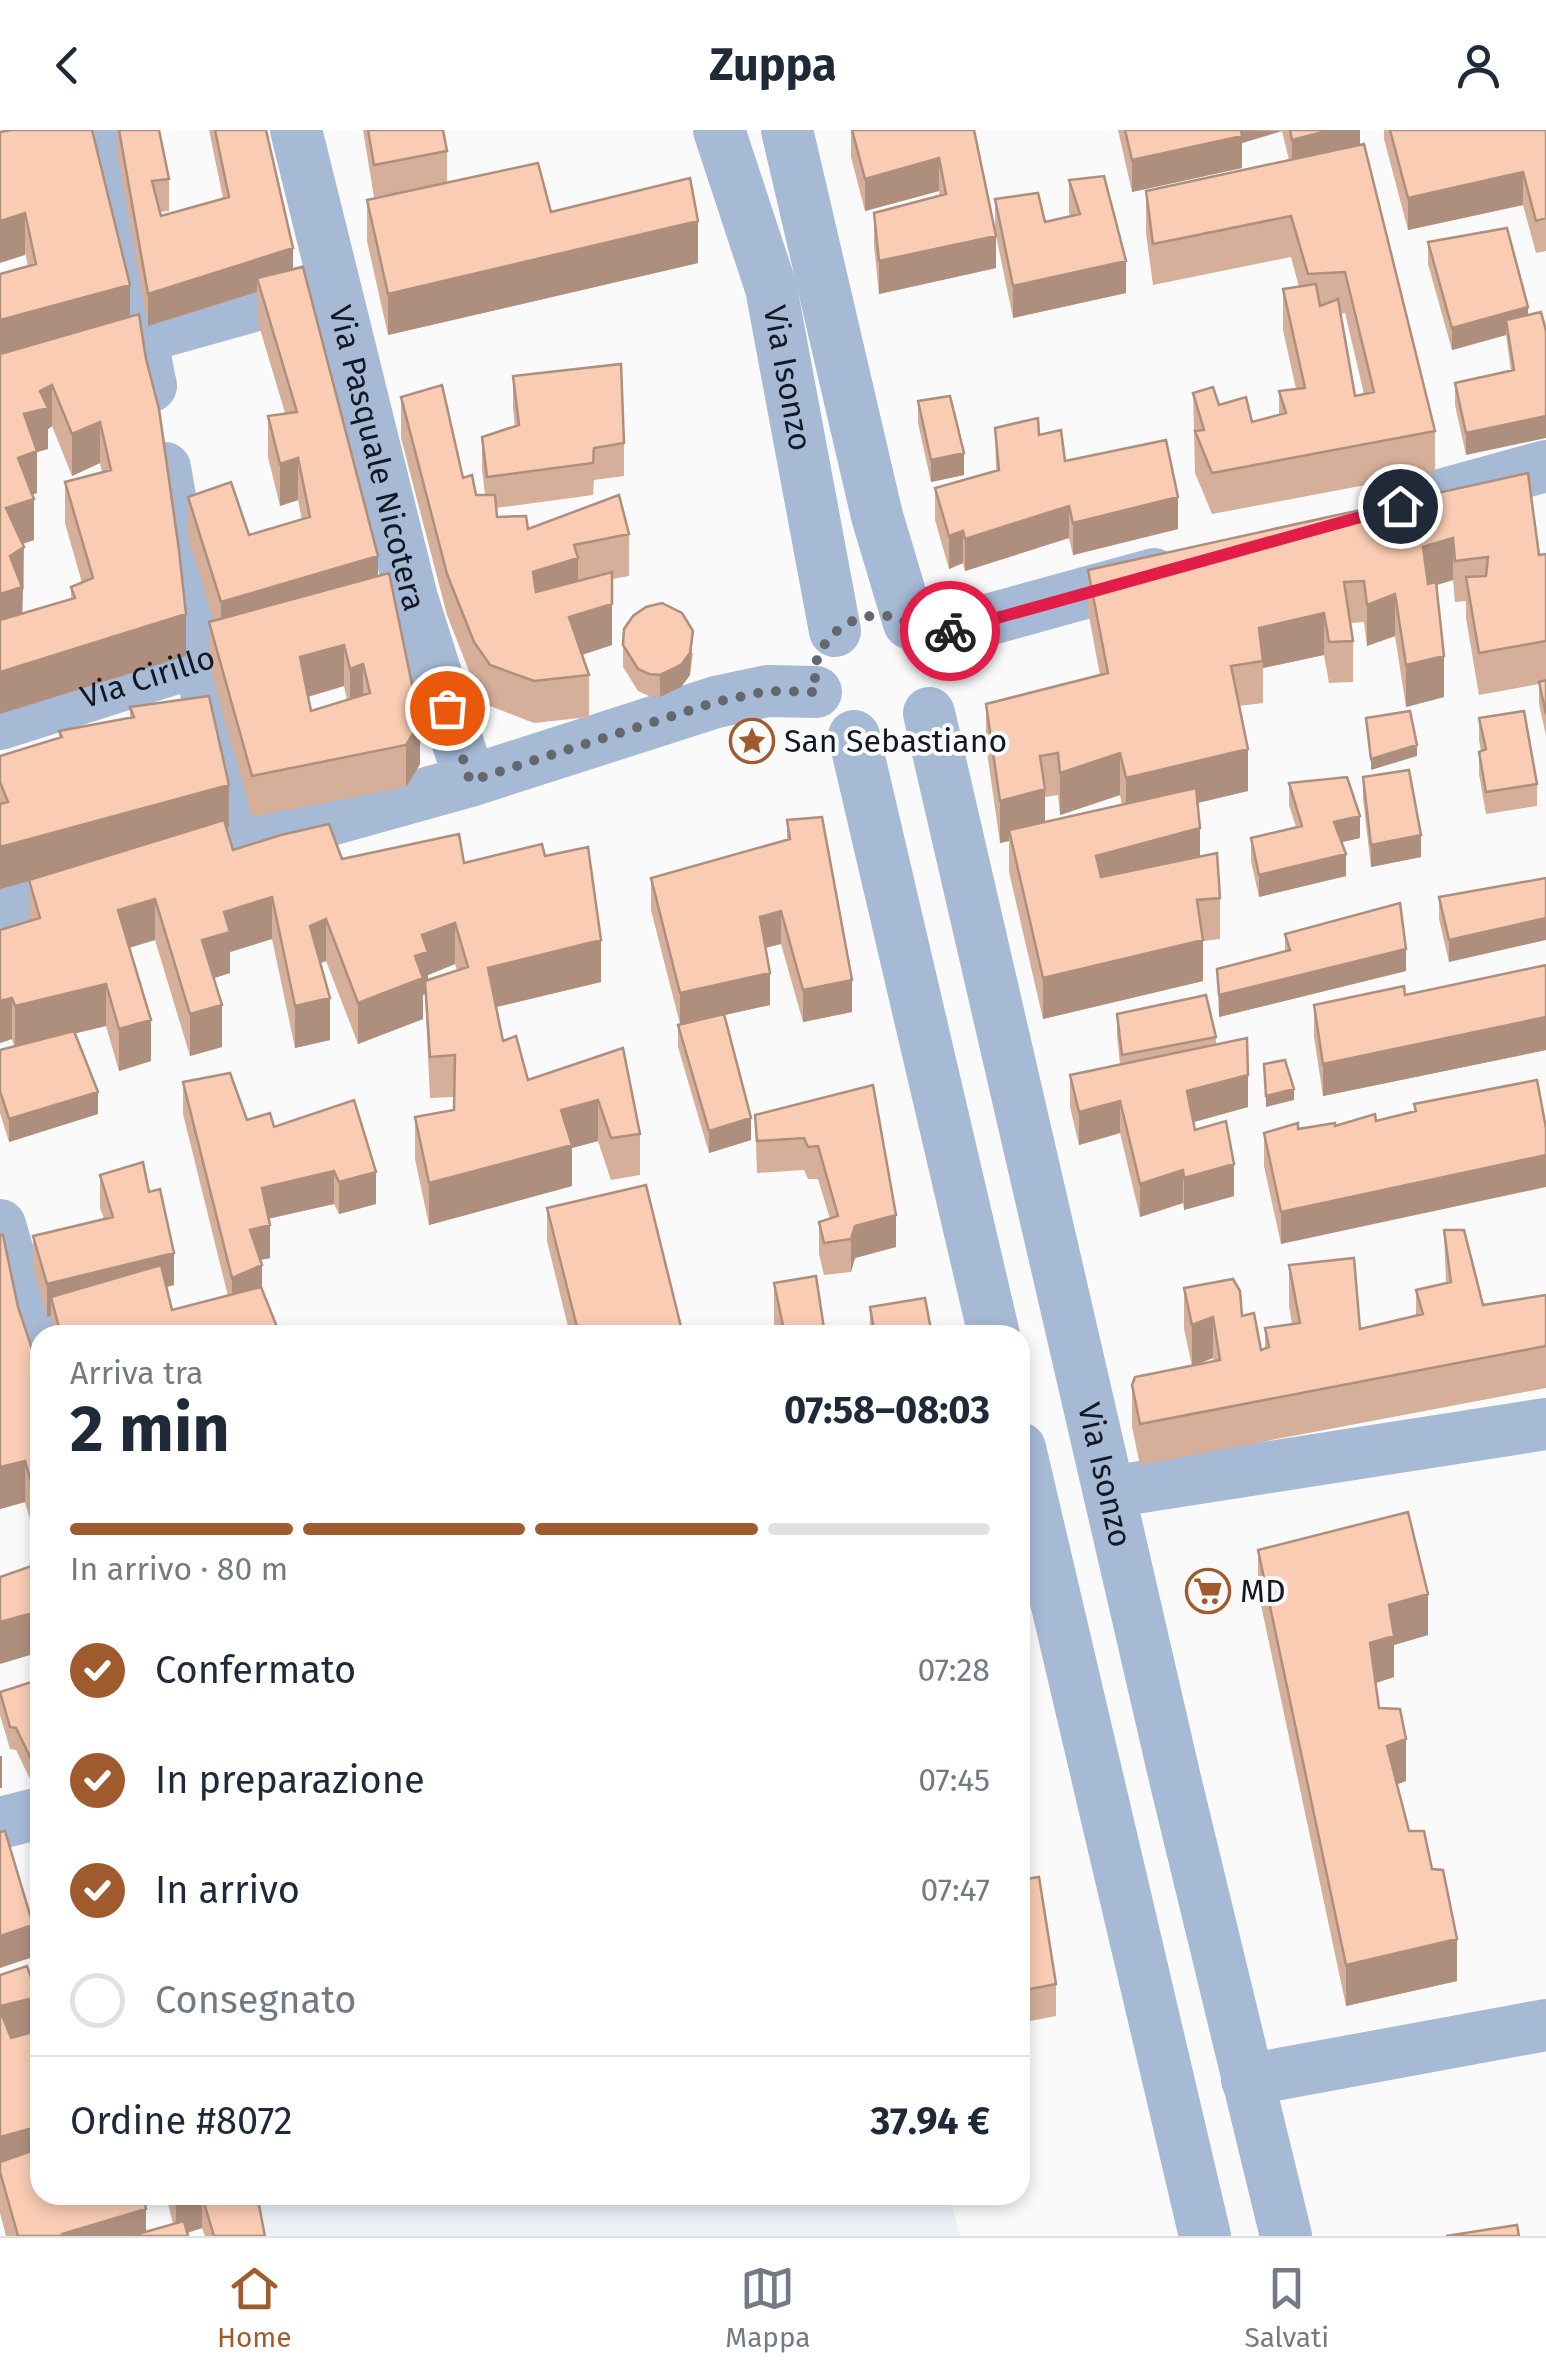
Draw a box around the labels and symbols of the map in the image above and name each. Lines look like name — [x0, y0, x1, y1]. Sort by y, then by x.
street label: Via Pasquale Nicotera — [321, 302, 434, 616]
street label: Via Isonzo — [756, 302, 820, 454]
pin — [1358, 464, 1443, 549]
courier — [900, 581, 1000, 681]
street label: Via Cirillo — [76, 638, 219, 716]
pin — [405, 666, 490, 751]
place icon: San Sebastiano — [729, 718, 775, 764]
place label: San Sebastiano — [784, 722, 1007, 760]
street label: Via Isonzo — [1070, 1399, 1140, 1551]
supermarket icon: MD — [1185, 1568, 1231, 1614]
place label: MD — [1240, 1572, 1286, 1610]

